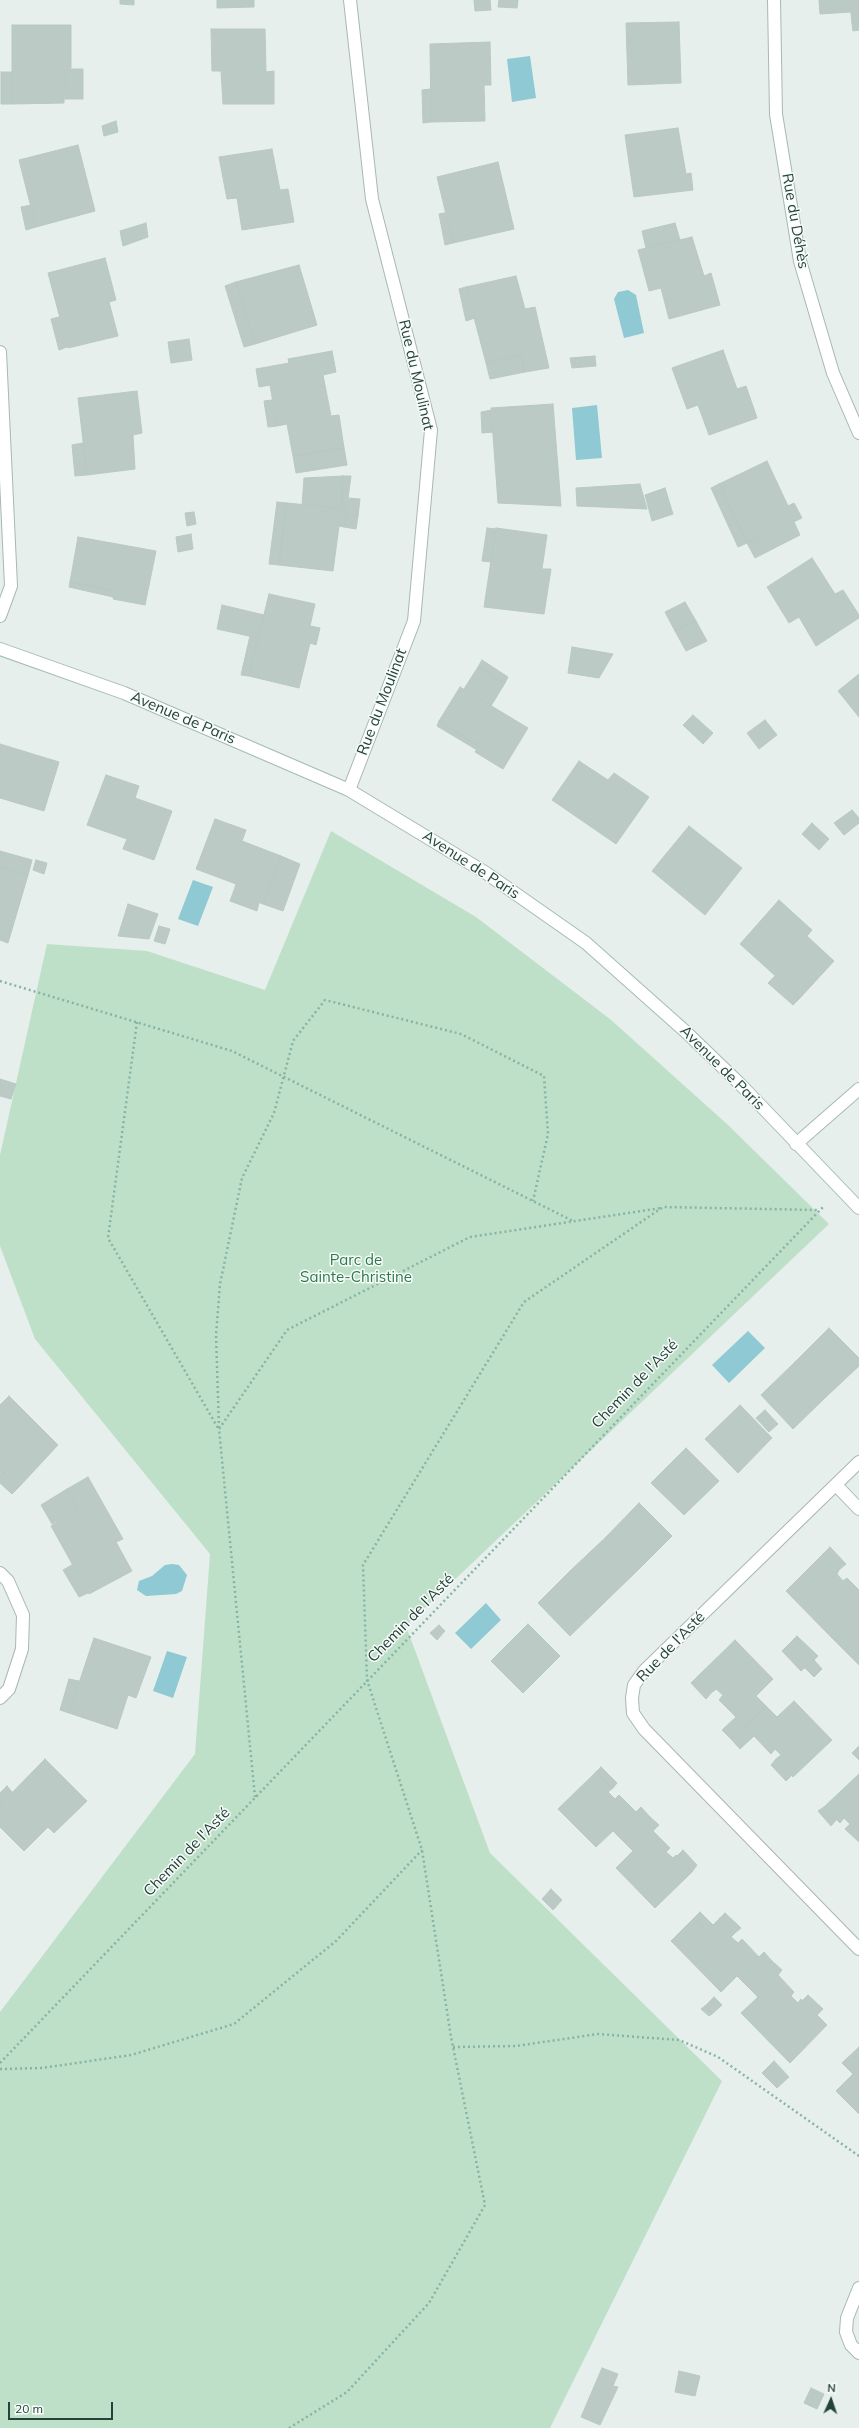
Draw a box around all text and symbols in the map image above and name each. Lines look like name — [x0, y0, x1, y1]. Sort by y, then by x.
street label: Rue du Déhès — [778, 172, 812, 270]
street label: Rue du Moulinat — [395, 318, 437, 432]
street label: Rue du Moulinat — [353, 646, 411, 758]
street label: Avenue de Paris — [128, 688, 238, 748]
street label: Avenue de Paris — [419, 827, 523, 903]
street label: Avenue de Paris — [676, 1022, 768, 1114]
park label: Parc de Sainte-Christine — [300, 1251, 412, 1286]
street label: Chemin de l'Asté — [588, 1336, 682, 1432]
street label: Chemin de l'Asté — [364, 1570, 458, 1666]
street label: Rue de l'Asté — [633, 1608, 709, 1686]
street label: Chemin de l'Asté — [140, 1804, 234, 1900]
north arrow — [811, 2380, 851, 2420]
text: N — [827, 2381, 836, 2395]
scale bar — [10, 2394, 115, 2420]
text: 20 m — [15, 2401, 43, 2416]

